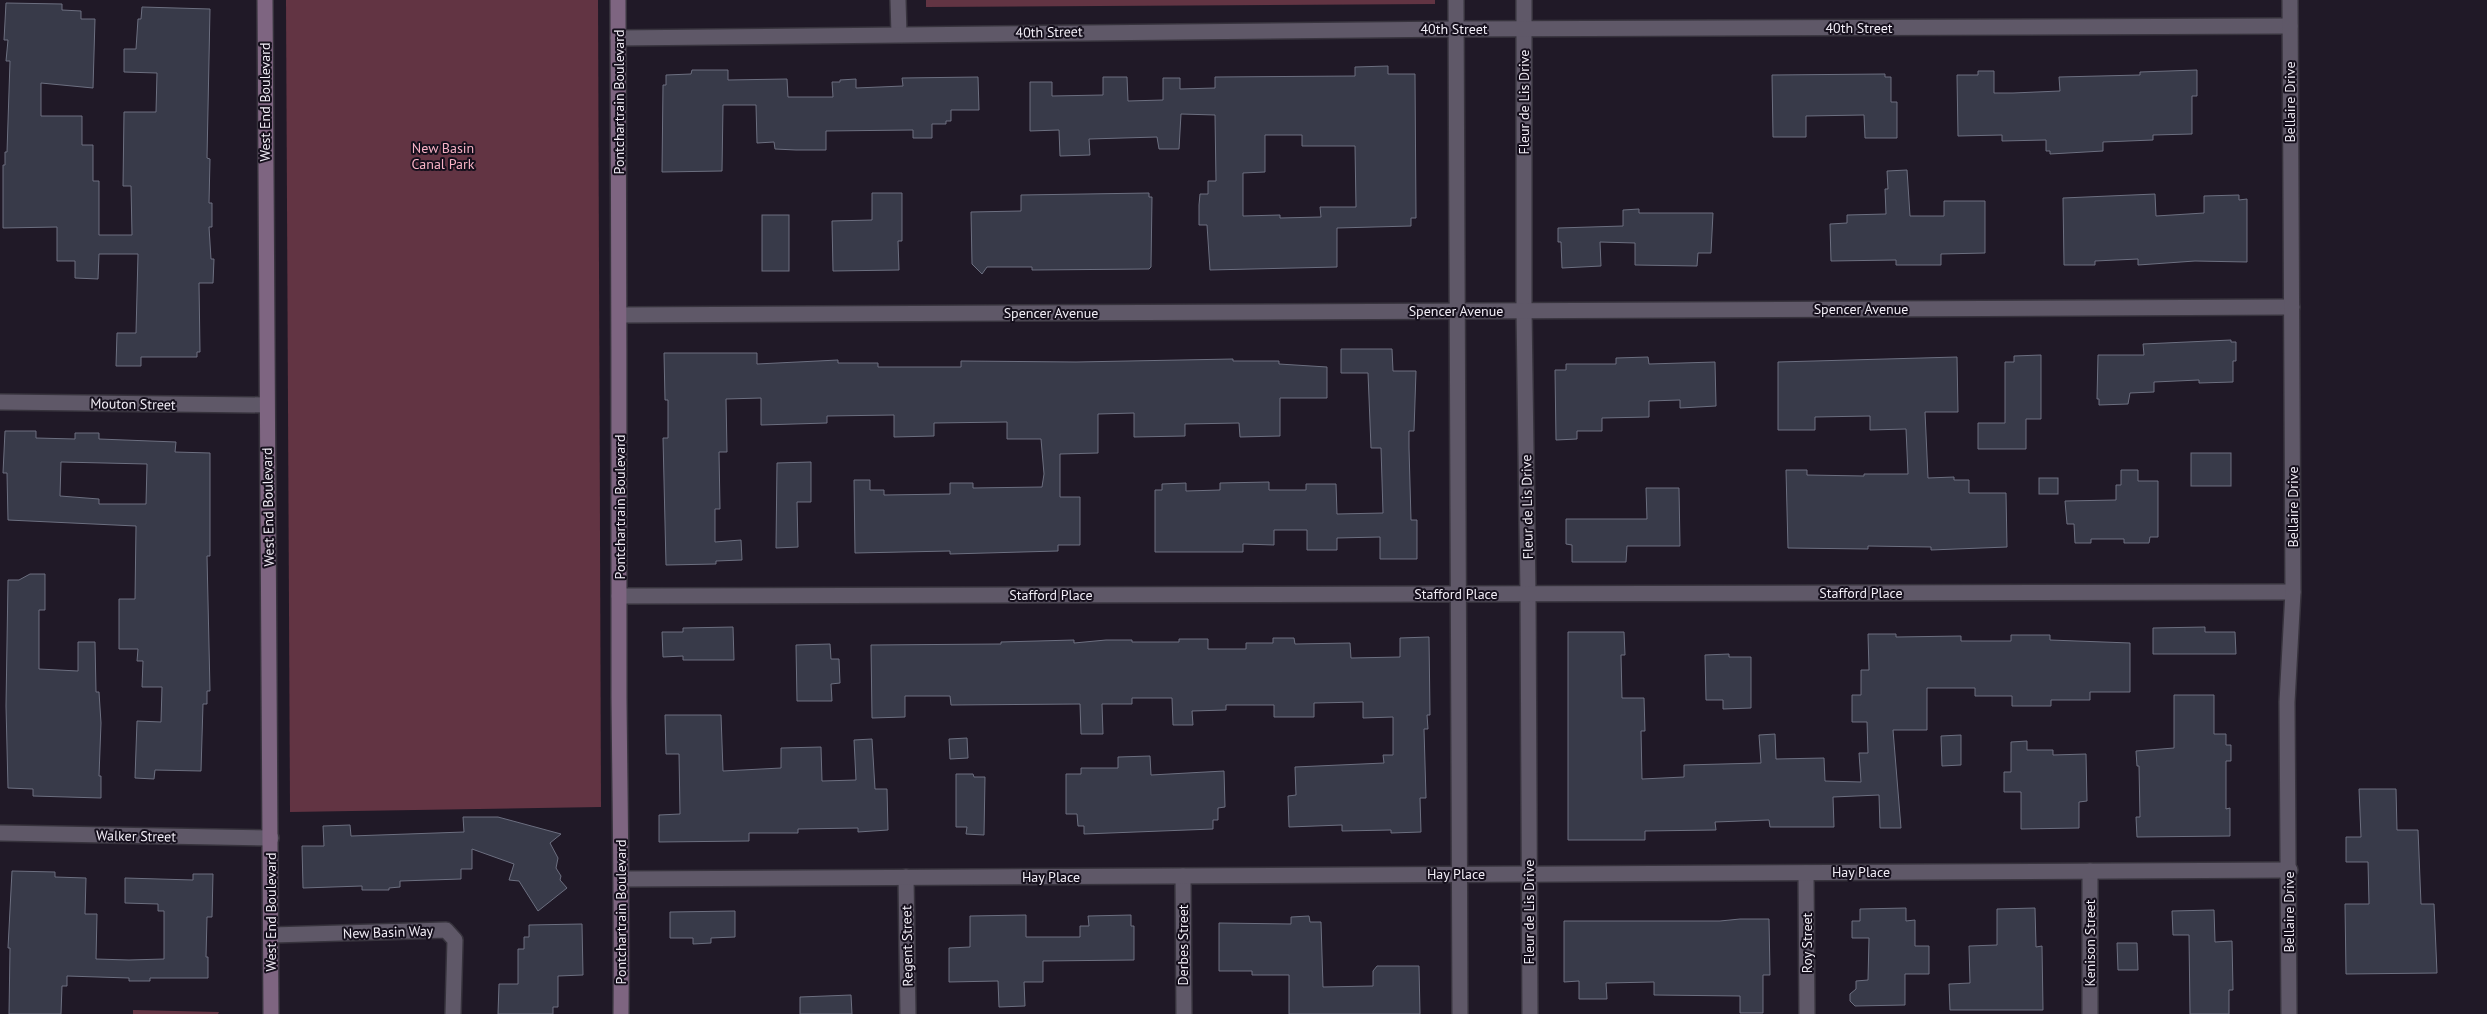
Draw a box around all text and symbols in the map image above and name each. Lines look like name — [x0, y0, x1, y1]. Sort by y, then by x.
street label: 40th Street — [1825, 19, 1893, 37]
street label: 40th Street — [1420, 20, 1488, 38]
street label: 40th Street — [1015, 22, 1083, 42]
street label: Pontchartrain Boulevard — [610, 30, 628, 174]
street label: West End Boulevard — [256, 42, 274, 162]
street label: Fleur de Lis Drive — [1515, 50, 1533, 154]
street label: Bellaire Drive — [2281, 61, 2299, 143]
park label: New Basin Canal Park — [412, 139, 475, 173]
street label: Spencer Avenue — [1814, 300, 1908, 318]
street label: Spencer Avenue — [1409, 302, 1503, 320]
street label: Spencer Avenue — [1004, 304, 1098, 322]
street label: Mouton Street — [90, 394, 176, 414]
street label: Pontchartrain Boulevard — [611, 435, 629, 579]
street label: West End Boulevard — [258, 447, 278, 567]
street label: Fleur de Lis Drive — [1517, 454, 1537, 560]
street label: Bellaire Drive — [2284, 466, 2302, 548]
street label: Stafford Place — [1819, 584, 1903, 602]
street label: Stafford Place — [1414, 585, 1498, 603]
street label: Stafford Place — [1009, 586, 1093, 604]
street label: Walker Street — [96, 826, 176, 846]
street label: Pontchartrain Boulevard — [612, 840, 630, 984]
street label: West End Boulevard — [262, 852, 280, 972]
street label: Fleur de Lis Drive — [1520, 860, 1538, 964]
street label: Hay Place — [1832, 863, 1890, 881]
street label: Hay Place — [1427, 865, 1485, 883]
street label: Hay Place — [1022, 868, 1080, 886]
street label: Bellaire Drive — [2280, 871, 2298, 953]
street label: Kenison Street — [2081, 899, 2099, 986]
street label: Derbes Street — [1174, 904, 1192, 986]
street label: Regent Street — [897, 905, 917, 987]
street label: Roy Street — [1798, 912, 1816, 973]
street label: New Basin Way — [342, 921, 434, 943]

